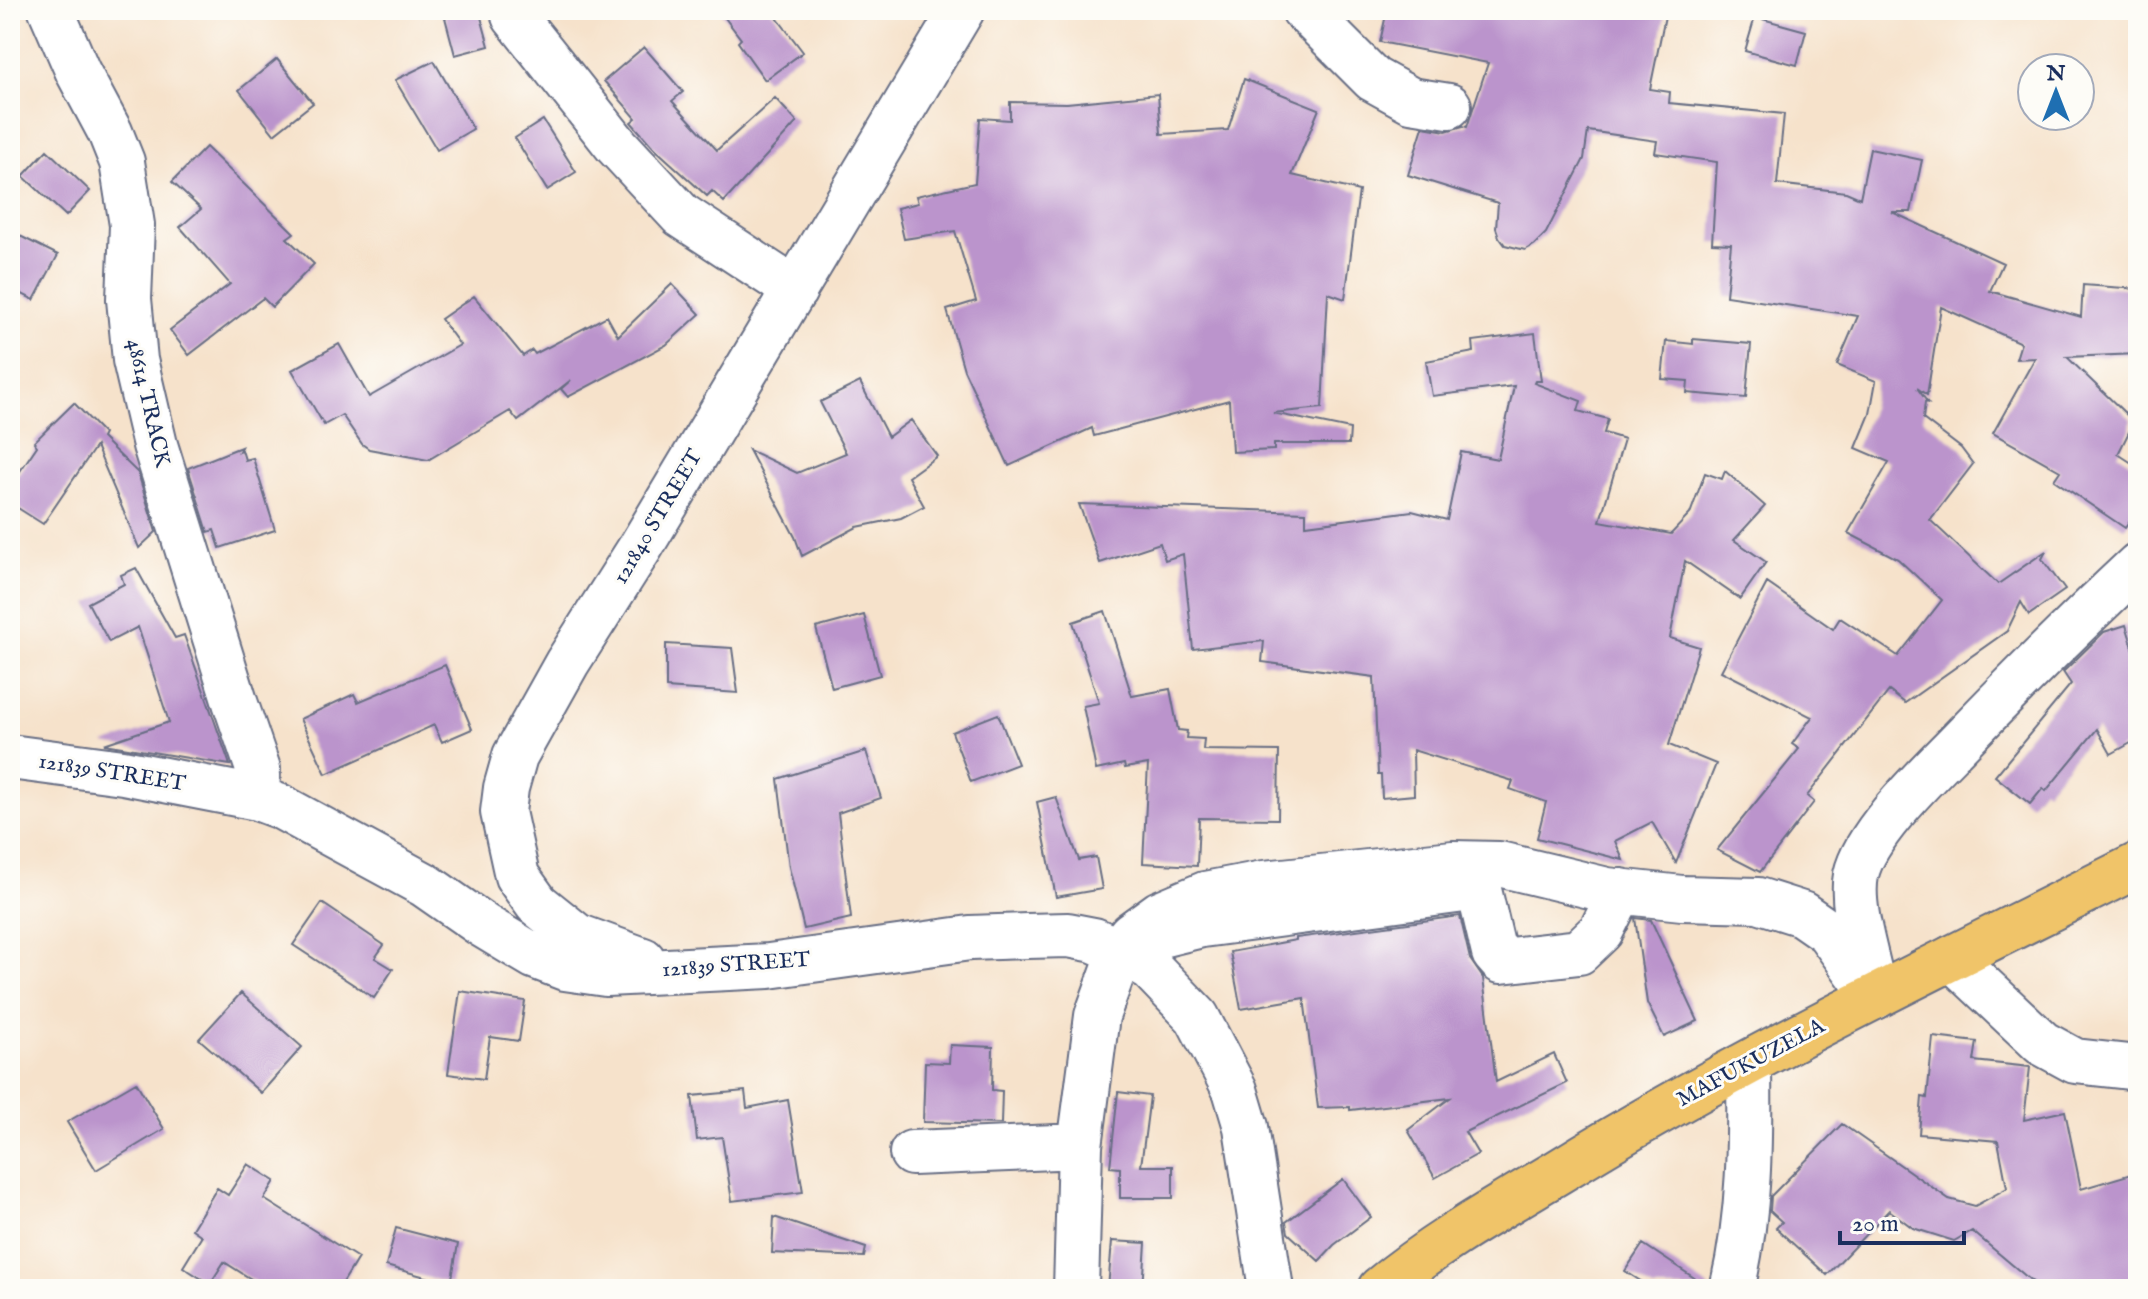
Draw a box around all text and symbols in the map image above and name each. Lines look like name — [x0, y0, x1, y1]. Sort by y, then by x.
north arrow — [2016, 52, 2096, 132]
text: N — [2045, 60, 2066, 88]
street label: 48614 TRACK — [120, 336, 177, 471]
street label: 121840 STREET — [607, 445, 709, 589]
street label: 121839 STREET — [37, 748, 187, 798]
street label: 121839 STREET — [661, 946, 811, 984]
street label: MAFUKUZELA — [1672, 1012, 1831, 1114]
scale bar — [1840, 1195, 1964, 1245]
text: 20 m — [1852, 1209, 1899, 1240]

